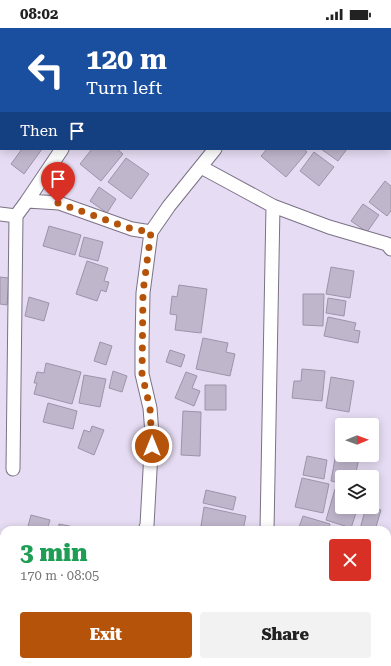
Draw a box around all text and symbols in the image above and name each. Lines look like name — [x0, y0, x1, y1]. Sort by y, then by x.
text: 08:02 — [20, 5, 58, 23]
text: 120 m — [86, 43, 167, 76]
icon: left — [20, 44, 72, 96]
text: Turn left — [86, 77, 162, 98]
icon: arrive — [66, 120, 88, 142]
text: Then — [20, 122, 58, 140]
pin — [41, 162, 75, 203]
icon: arrive — [47, 168, 69, 190]
north arrow — [335, 418, 379, 462]
map controls — [335, 418, 379, 514]
position arrow — [131, 425, 173, 467]
button: layers — [335, 470, 379, 514]
text: 3 min — [20, 539, 87, 567]
button: close — [329, 539, 371, 581]
text: 170 m · 08:05 — [20, 568, 99, 583]
button: Exit — [20, 612, 192, 658]
button: Share — [200, 612, 371, 658]

